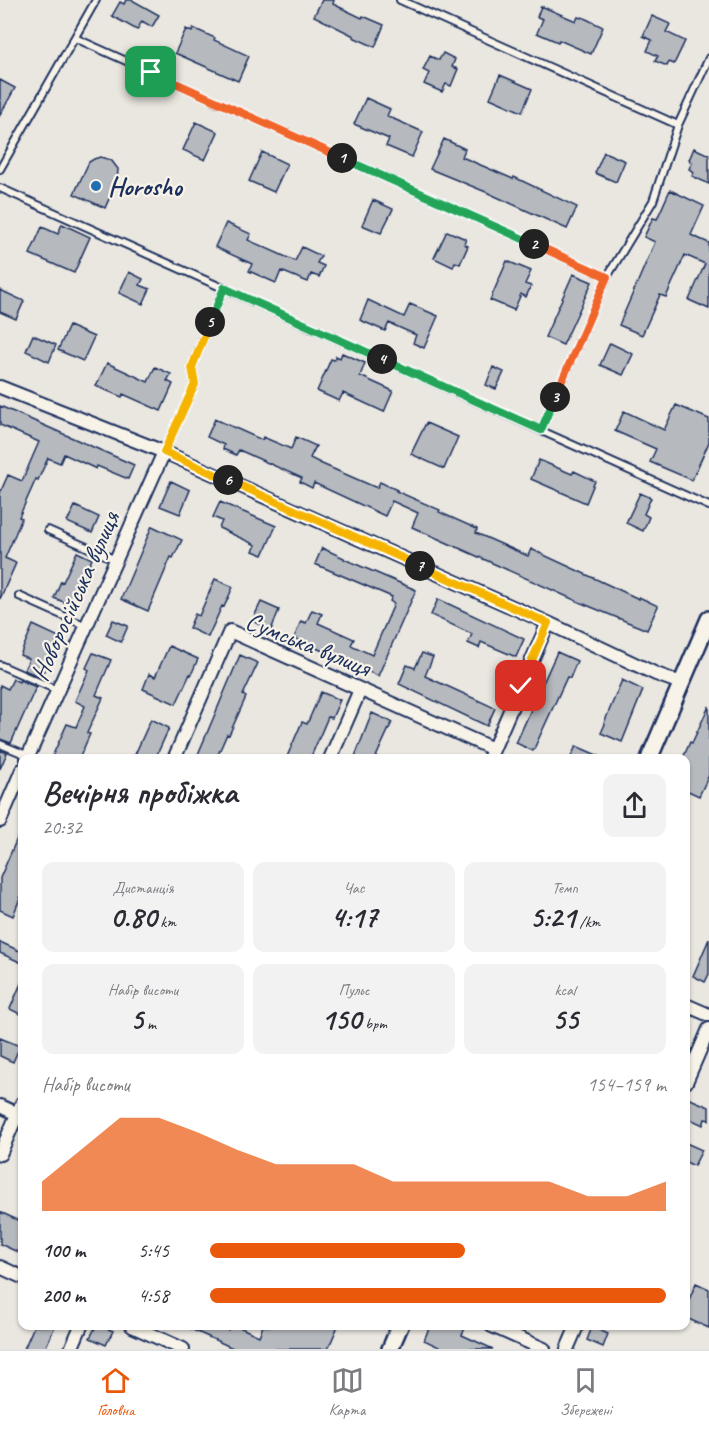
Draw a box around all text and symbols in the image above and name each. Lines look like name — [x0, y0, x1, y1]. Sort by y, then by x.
pin — [125, 46, 176, 97]
icon: arrive — [134, 55, 167, 88]
pin: 1 — [327, 143, 357, 173]
text: 1 — [338, 148, 346, 168]
place label: Horosho — [108, 170, 183, 203]
marker: Horosho — [89, 179, 103, 193]
pin: 2 — [519, 229, 549, 259]
text: 2 — [530, 234, 538, 254]
pin: 5 — [195, 307, 225, 337]
text: 5 — [207, 312, 213, 332]
pin: 4 — [367, 344, 397, 374]
text: 4 — [378, 349, 386, 369]
pin: 3 — [540, 382, 570, 412]
text: 3 — [551, 387, 559, 407]
pin: 6 — [213, 465, 243, 495]
text: 6 — [224, 470, 232, 490]
street label: Новоросійська вулиця — [23, 505, 128, 686]
pin: 7 — [405, 551, 435, 581]
text: 7 — [416, 556, 424, 576]
street label: Сумська вулиця — [241, 604, 377, 685]
pin — [495, 660, 546, 711]
icon: check — [504, 669, 537, 702]
text: Вечірня пробіжка — [42, 771, 237, 813]
button: share — [603, 774, 666, 837]
text: 20:32 — [42, 815, 82, 840]
text: Дистанція — [112, 878, 174, 898]
text: Час — [343, 878, 365, 898]
text: Темп — [552, 878, 578, 898]
text: 0.80 — [110, 898, 156, 936]
text: 4:17 — [331, 898, 377, 936]
text: 5:21 — [530, 898, 576, 936]
text: km — [156, 912, 176, 932]
text: /km — [576, 912, 600, 932]
text: Набір висоти — [108, 980, 178, 1000]
text: Пульс — [339, 980, 369, 1000]
text: kcal — [554, 980, 576, 1000]
text: 5 — [130, 1000, 143, 1038]
text: 150 — [321, 1000, 361, 1038]
text: 55 — [552, 1000, 578, 1038]
text: m — [143, 1014, 156, 1034]
text: bpm — [361, 1014, 387, 1034]
text: Набір висоти — [42, 1072, 129, 1097]
text: 154–159 m — [587, 1072, 666, 1097]
text: 100 m — [42, 1238, 85, 1263]
text: 5:45 — [138, 1238, 169, 1263]
text: 200 m — [42, 1283, 85, 1308]
text: 4:58 — [138, 1283, 169, 1308]
tab: Головна — [97, 1364, 134, 1420]
tab: Карта — [329, 1364, 365, 1420]
tab: Збережені — [560, 1364, 612, 1420]

